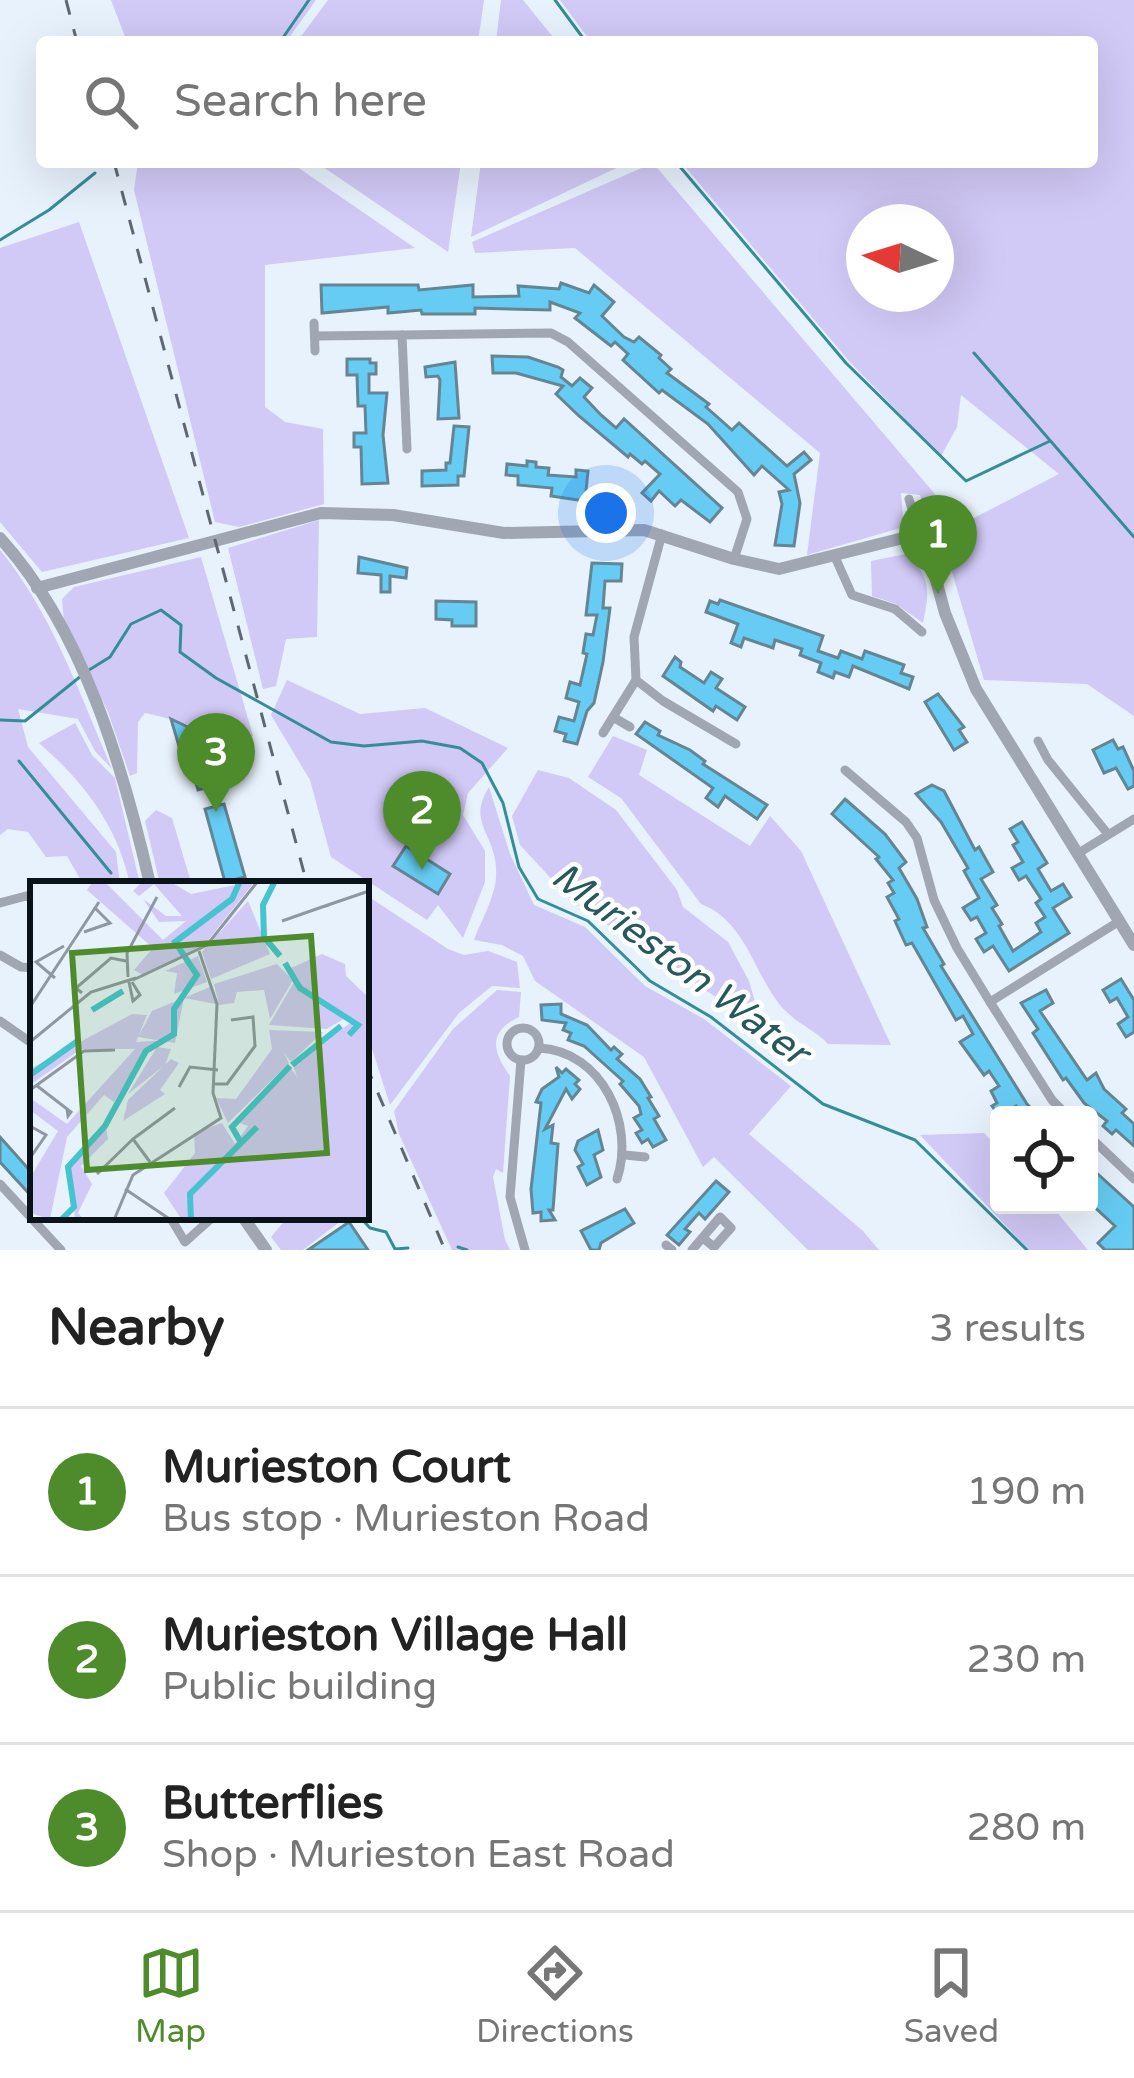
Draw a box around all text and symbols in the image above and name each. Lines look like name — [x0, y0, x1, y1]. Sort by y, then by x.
search box — [36, 36, 1098, 168]
icon: search — [78, 69, 144, 135]
text: Search here — [174, 75, 427, 129]
north arrow — [846, 204, 954, 312]
your location — [576, 483, 636, 543]
pin: 1 — [899, 495, 977, 594]
pin: 3 — [177, 713, 255, 812]
pin: 2 — [383, 771, 461, 870]
water label: Murieston Water — [542, 852, 822, 1079]
inset map — [30, 881, 369, 1220]
map controls — [990, 1106, 1098, 1214]
button: locate — [990, 1106, 1098, 1214]
text: Nearby — [48, 1297, 225, 1359]
text: 3 results — [929, 1305, 1086, 1352]
text: Murieston Court — [162, 1441, 511, 1495]
text: 1 — [75, 1468, 99, 1515]
text: 190 m — [967, 1468, 1086, 1515]
text: Bus stop · Murieston Road — [162, 1495, 650, 1542]
text: Murieston Village Hall — [162, 1609, 628, 1663]
text: 2 — [75, 1636, 99, 1683]
text: 230 m — [967, 1636, 1086, 1683]
text: Public building — [162, 1663, 437, 1710]
text: Butterflies — [162, 1777, 384, 1831]
text: 3 — [75, 1804, 99, 1851]
text: 280 m — [967, 1804, 1086, 1851]
text: Shop · Murieston East Road — [162, 1831, 675, 1878]
tab: Map — [135, 1940, 206, 2051]
tab: Directions — [476, 1940, 634, 2051]
tab: Saved — [904, 1940, 999, 2051]

